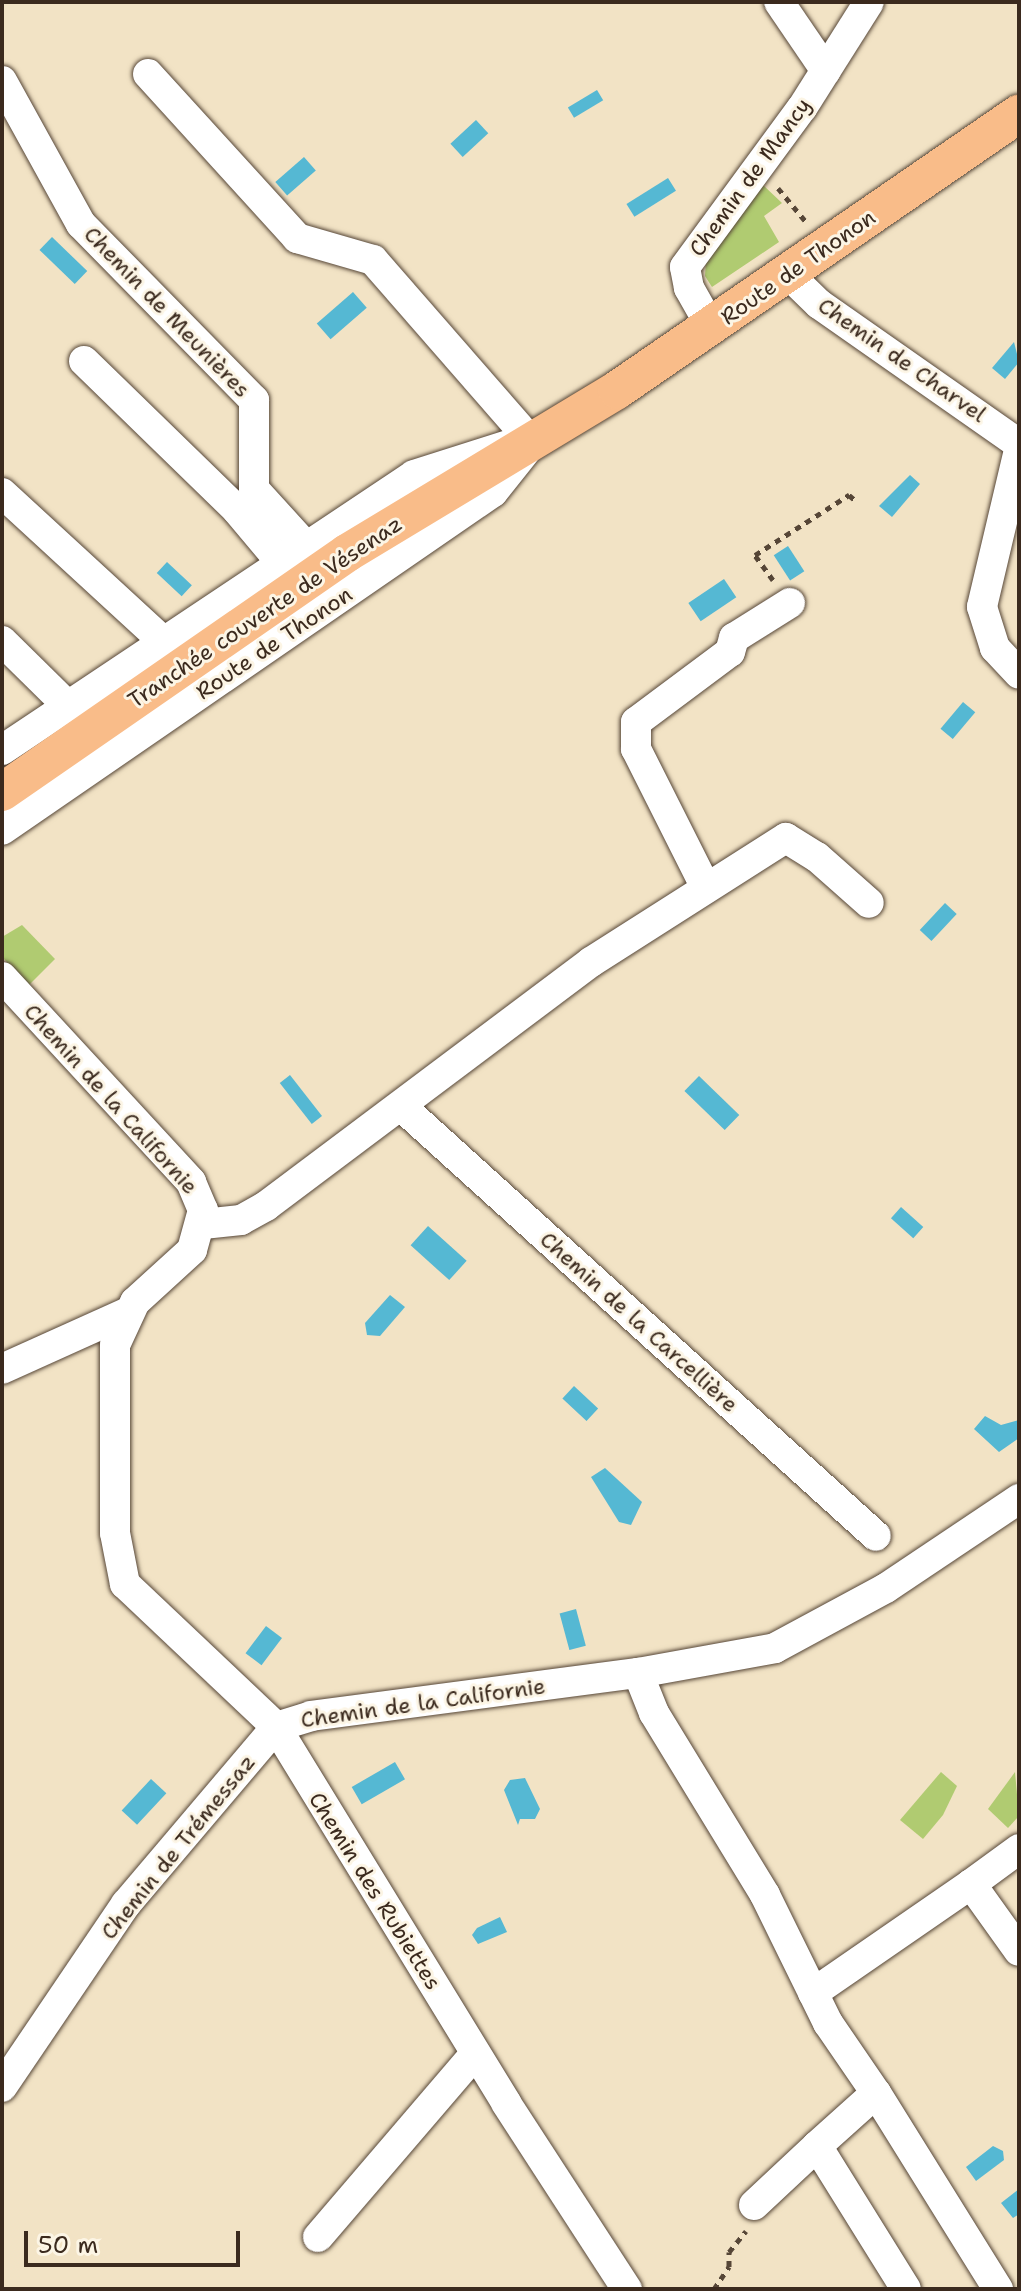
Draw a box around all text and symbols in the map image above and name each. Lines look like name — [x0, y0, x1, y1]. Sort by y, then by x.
street label: Chemin de Mancy — [684, 93, 816, 261]
street label: Route de Thonon — [716, 204, 880, 330]
street label: Chemin de Meunières — [79, 221, 255, 403]
street label: Chemin de Charvel — [813, 292, 991, 428]
street label: Tranchée couverte de Vésenaz — [123, 510, 407, 714]
street label: Route de Thonon — [191, 581, 357, 705]
street label: Chemin de la Californie — [19, 998, 203, 1200]
street label: Chemin de la Carcellière — [535, 1226, 743, 1418]
street label: Chemin de la Californie — [299, 1673, 547, 1733]
street label: Chemin de Trémessaz — [95, 1749, 261, 1945]
street label: Chemin des Rubiettes — [303, 1787, 447, 1995]
scale bar — [28, 2215, 244, 2265]
text: 50 m — [38, 2229, 98, 2261]

